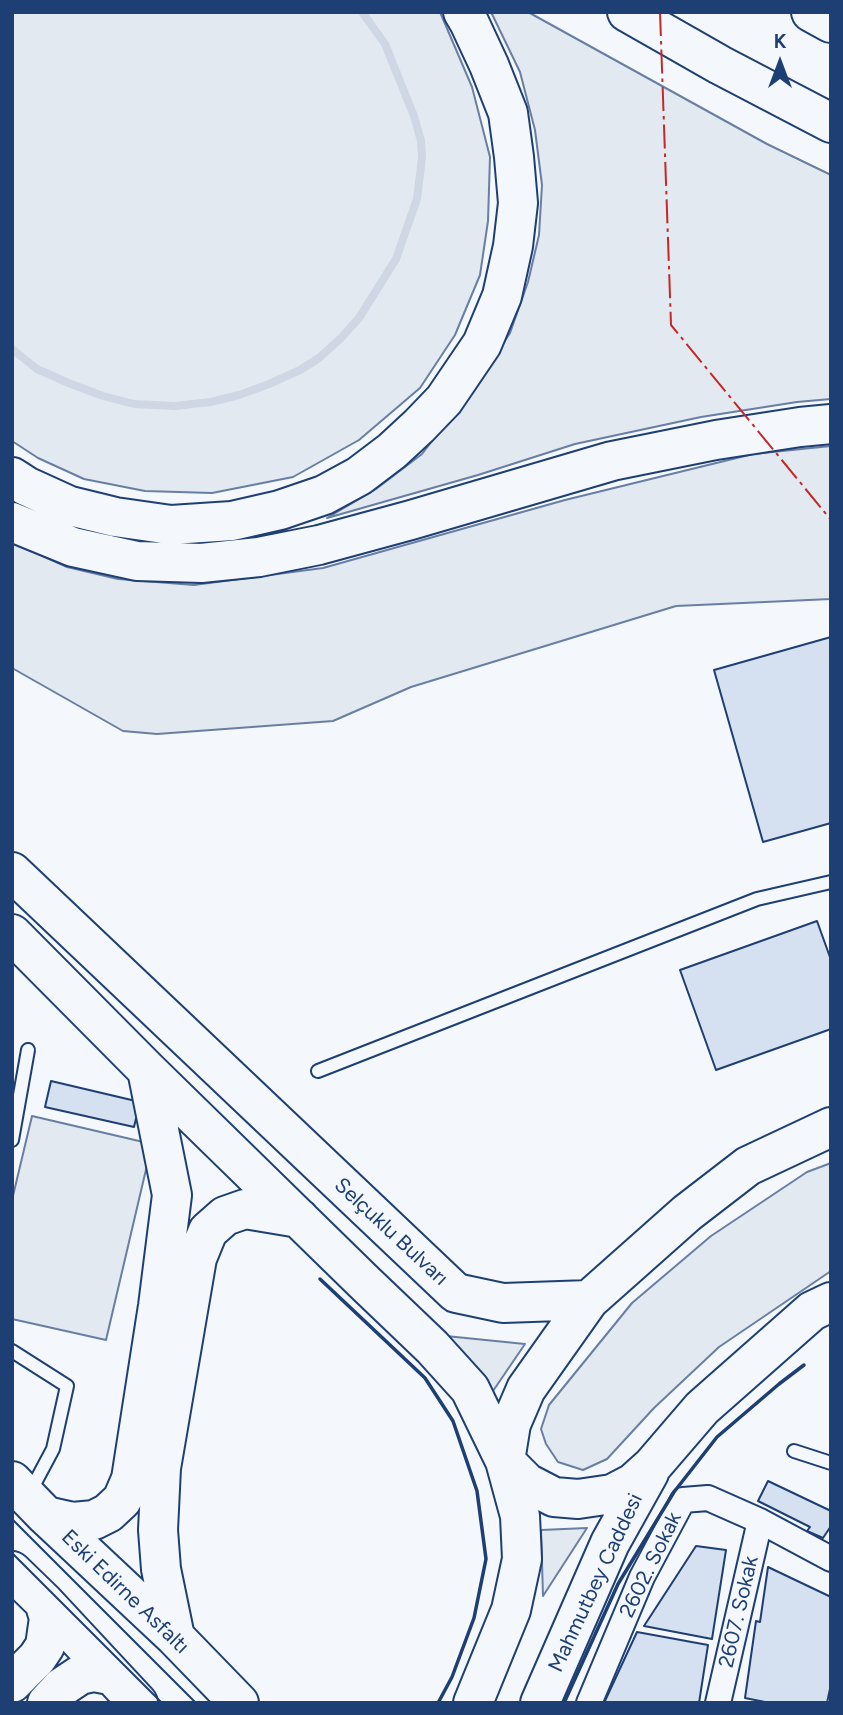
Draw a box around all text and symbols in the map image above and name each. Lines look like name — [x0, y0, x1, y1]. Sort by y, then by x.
north arrow — [745, 28, 815, 98]
text: K — [774, 30, 786, 53]
street label: Selçuklu Bulvarı — [329, 1173, 453, 1291]
street label: Mahmutbey Caddesi — [544, 1490, 648, 1676]
street label: 2602. Sokak — [615, 1508, 687, 1622]
street label: Eski Edirne Asfaltı — [56, 1525, 194, 1659]
street label: 2607. Sokak — [714, 1554, 764, 1670]

